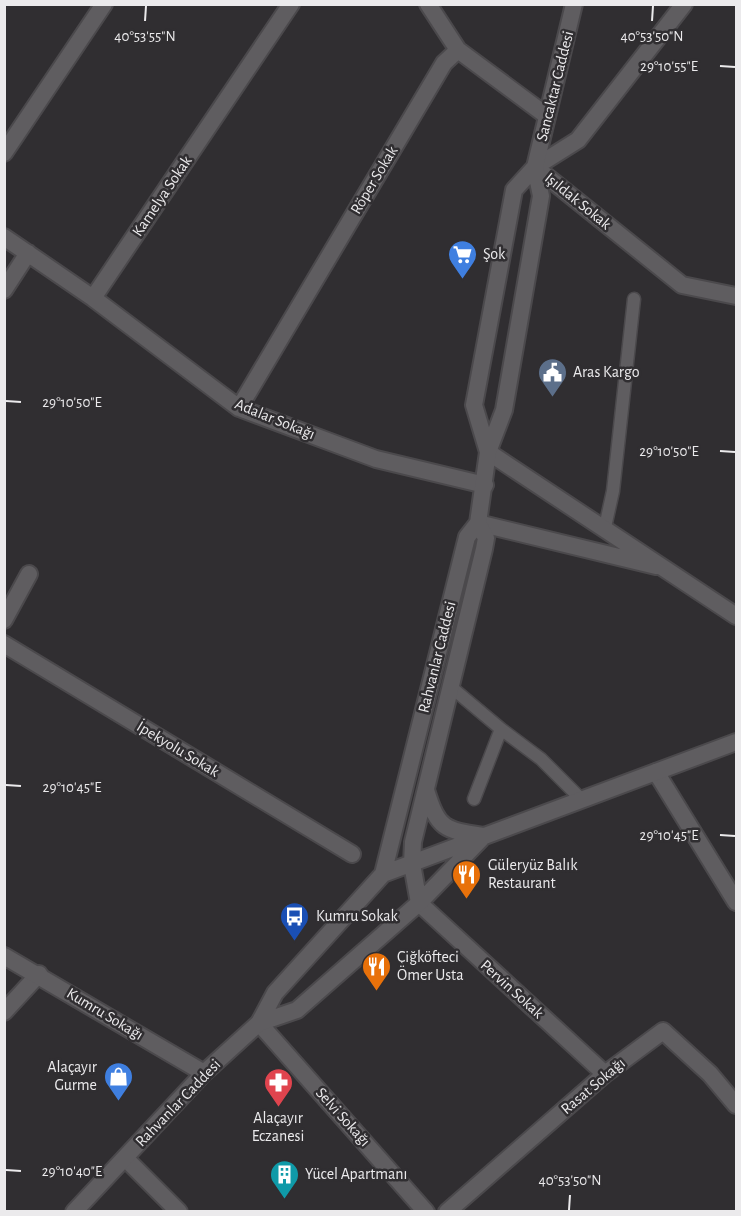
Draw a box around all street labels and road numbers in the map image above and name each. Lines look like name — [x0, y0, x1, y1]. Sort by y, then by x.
street label: Sancaktar Caddesi — [534, 29, 576, 143]
street label: Röper Sokak — [348, 143, 401, 217]
street label: Kamelya Sokak — [129, 152, 196, 240]
street label: Işıldak Sokak — [542, 170, 615, 233]
street label: Adalar Sokağı — [233, 396, 317, 442]
street label: Rahvanlar Caddesi — [415, 600, 459, 714]
street label: İpekyolu Sokak — [133, 716, 224, 781]
street label: Pervin Sokak — [477, 957, 547, 1022]
street label: Kumru Sokağı — [64, 985, 146, 1043]
street label: Rasat Sokağı — [558, 1055, 628, 1117]
street label: Rahvanlar Caddesi — [133, 1056, 223, 1150]
street label: Selvi Sokağı — [313, 1085, 373, 1149]

